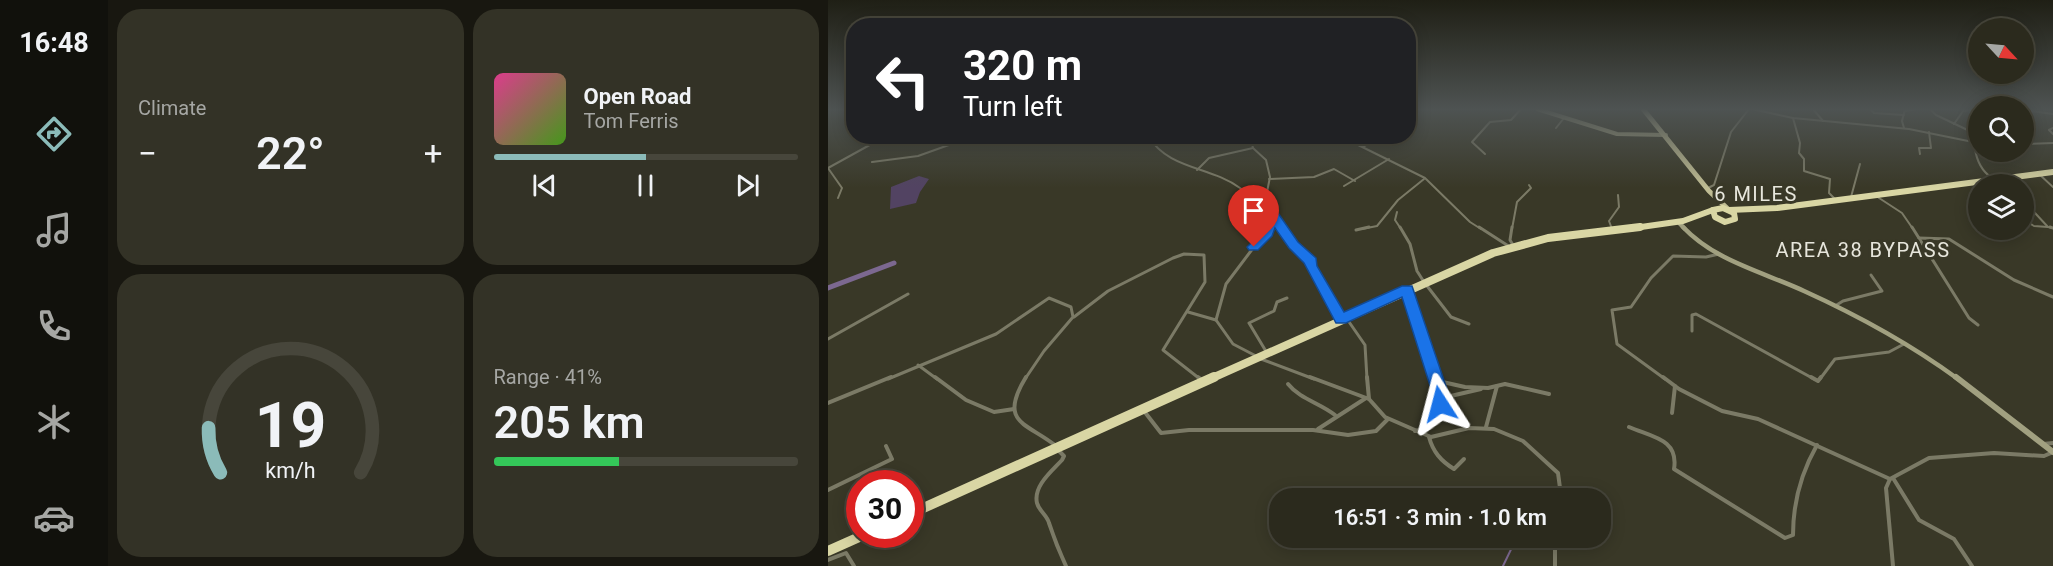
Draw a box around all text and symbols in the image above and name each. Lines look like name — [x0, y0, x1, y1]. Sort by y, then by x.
north arrow — [1968, 18, 2034, 84]
map controls — [1968, 18, 2034, 240]
text: 16:48 — [19, 27, 89, 59]
text: 320 m — [963, 41, 1082, 90]
icon: left — [864, 42, 942, 120]
text: Open Road — [584, 84, 691, 109]
text: Turn left — [963, 91, 1063, 123]
text: Climate — [138, 96, 206, 120]
button: search — [1968, 96, 2034, 162]
text: Tom Ferris — [584, 109, 679, 133]
icon: directions — [33, 113, 75, 155]
text: 22° — [256, 127, 325, 180]
text: − — [138, 134, 157, 173]
text: + — [424, 134, 443, 173]
icon: previous — [528, 169, 561, 202]
icon: pause — [629, 169, 662, 202]
icon: next — [731, 169, 764, 202]
button: layers — [1968, 174, 2034, 240]
district label: 6 MILES — [1714, 182, 1798, 206]
pin — [1228, 185, 1279, 247]
icon: arrive — [1237, 194, 1270, 227]
icon: music — [33, 209, 75, 251]
district label: AREA 38 BYPASS — [1775, 238, 1951, 262]
icon: phone — [33, 305, 75, 347]
text: Range · 41% — [494, 365, 602, 389]
position arrow — [1408, 372, 1472, 436]
text: 19 — [254, 389, 326, 462]
text: 205 km — [494, 396, 645, 449]
icon: climate — [33, 401, 75, 443]
text: km/h — [265, 458, 315, 483]
speed limit sign: 30 — [846, 470, 924, 548]
icon: car — [33, 497, 75, 539]
text: 16:51 · 3 min · 1.0 km — [1333, 505, 1547, 530]

